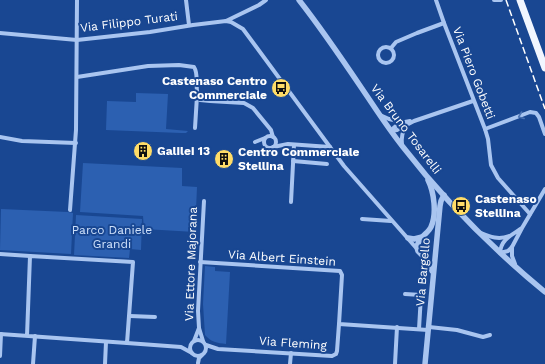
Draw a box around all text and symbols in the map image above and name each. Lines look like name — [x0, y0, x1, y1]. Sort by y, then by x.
street label: Via Filippo Turati — [79, 9, 179, 35]
street label: Via Piero Gobetti — [450, 25, 498, 121]
place label: Castenaso Centro Commerciale — [162, 74, 267, 102]
bus stop icon: Castenaso Centro Commerciale — [270, 77, 292, 99]
street label: Via Bruno Tosarelli — [368, 81, 444, 177]
one-way arrow — [517, 111, 524, 119]
building icon: Galilei 13 — [132, 140, 154, 162]
place label: Galilei 13 — [157, 144, 210, 158]
place label: Centro Commerciale Stellina — [238, 145, 360, 173]
building icon: Centro Commerciale Stellina — [213, 148, 235, 170]
place label: Castenaso Stellina — [475, 192, 537, 220]
bus stop icon: Castenaso Stellina — [450, 195, 472, 217]
street label: Via Ettore Majorana — [182, 206, 200, 321]
park label: Parco Daniele Grandi — [72, 223, 152, 251]
street label: Via Bargello — [413, 237, 433, 307]
street label: Via Albert Einstein — [228, 247, 336, 269]
street label: Via Fleming — [259, 334, 328, 352]

